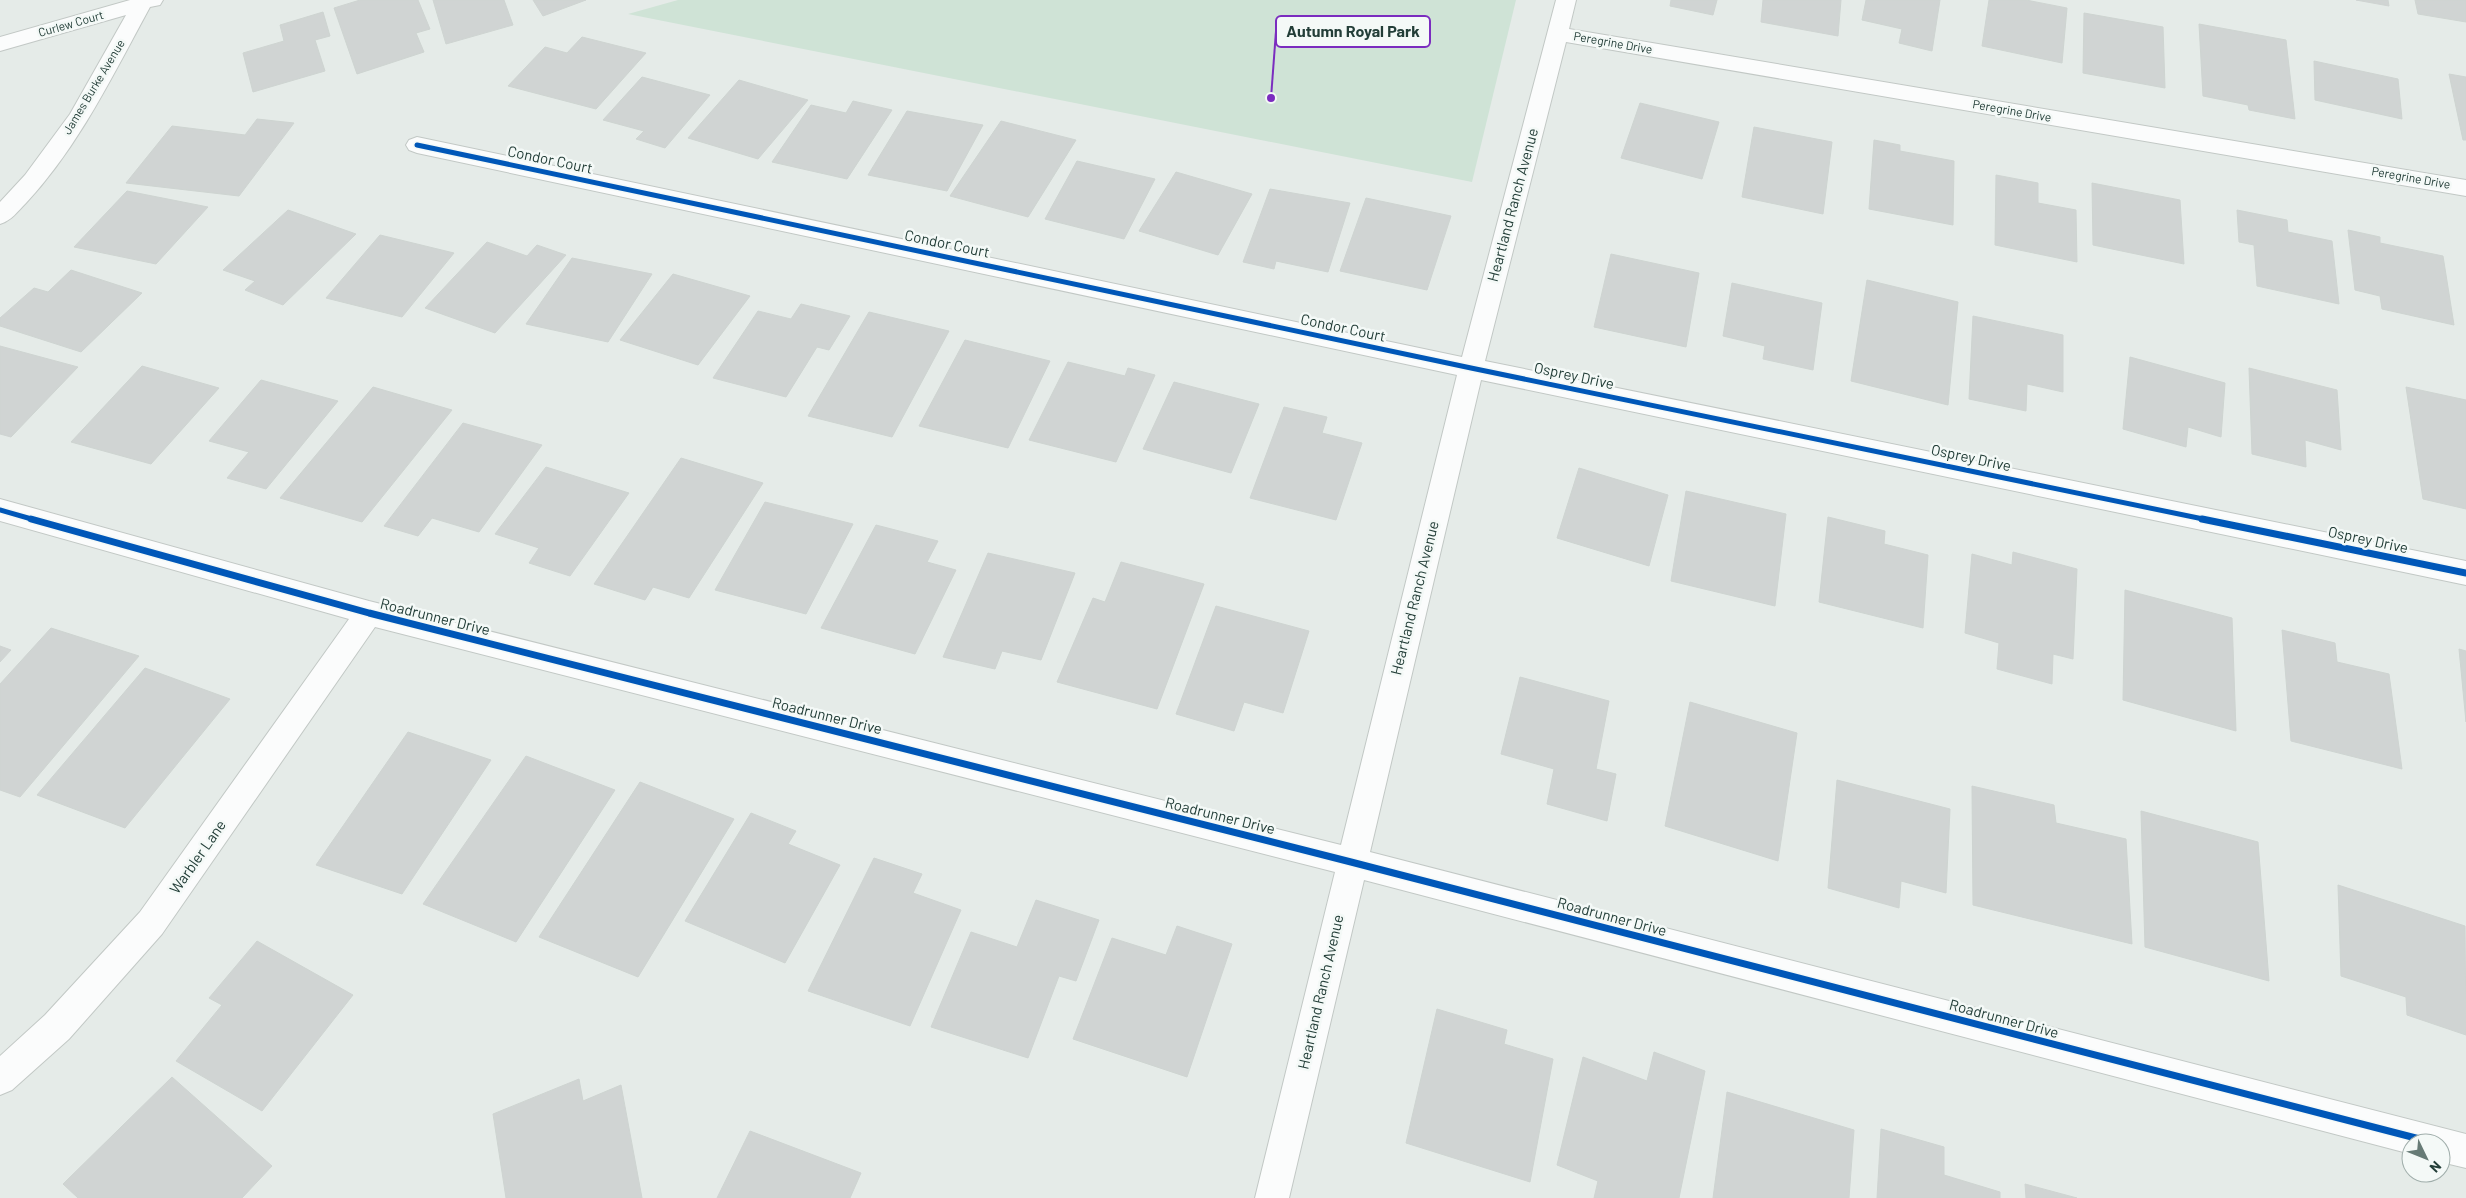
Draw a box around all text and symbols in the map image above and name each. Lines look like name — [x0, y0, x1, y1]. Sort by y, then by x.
street label: Curlew Court — [36, 7, 105, 39]
callout: Autumn Royal Park — [1276, 16, 1430, 47]
text: Autumn Royal Park — [1286, 21, 1420, 40]
street label: Peregrine Drive — [1573, 28, 1654, 56]
street label: James Burke Avenue — [59, 36, 127, 136]
street label: Peregrine Drive — [1972, 96, 2053, 124]
street label: Heartland Ranch Avenue — [1483, 126, 1541, 283]
street label: Condor Court — [506, 141, 594, 177]
street label: Peregrine Drive — [2371, 163, 2452, 191]
street label: Condor Court — [903, 225, 991, 261]
street label: Condor Court — [1299, 309, 1387, 345]
street label: Osprey Drive — [1533, 358, 1616, 392]
street label: Osprey Drive — [1930, 440, 2013, 474]
street label: Heartland Ranch Avenue — [1386, 519, 1442, 677]
street label: Osprey Drive — [2327, 522, 2410, 556]
street label: Roadrunner Drive — [378, 594, 492, 638]
street label: Roadrunner Drive — [770, 693, 884, 737]
street label: Roadrunner Drive — [1163, 793, 1277, 837]
street label: Warbler Lane — [165, 816, 229, 897]
street label: Roadrunner Drive — [1556, 893, 1669, 939]
street label: Heartland Ranch Avenue — [1293, 913, 1347, 1071]
street label: Roadrunner Drive — [1948, 995, 2061, 1041]
north arrow — [2401, 1133, 2451, 1183]
text: N — [2426, 1158, 2445, 1176]

